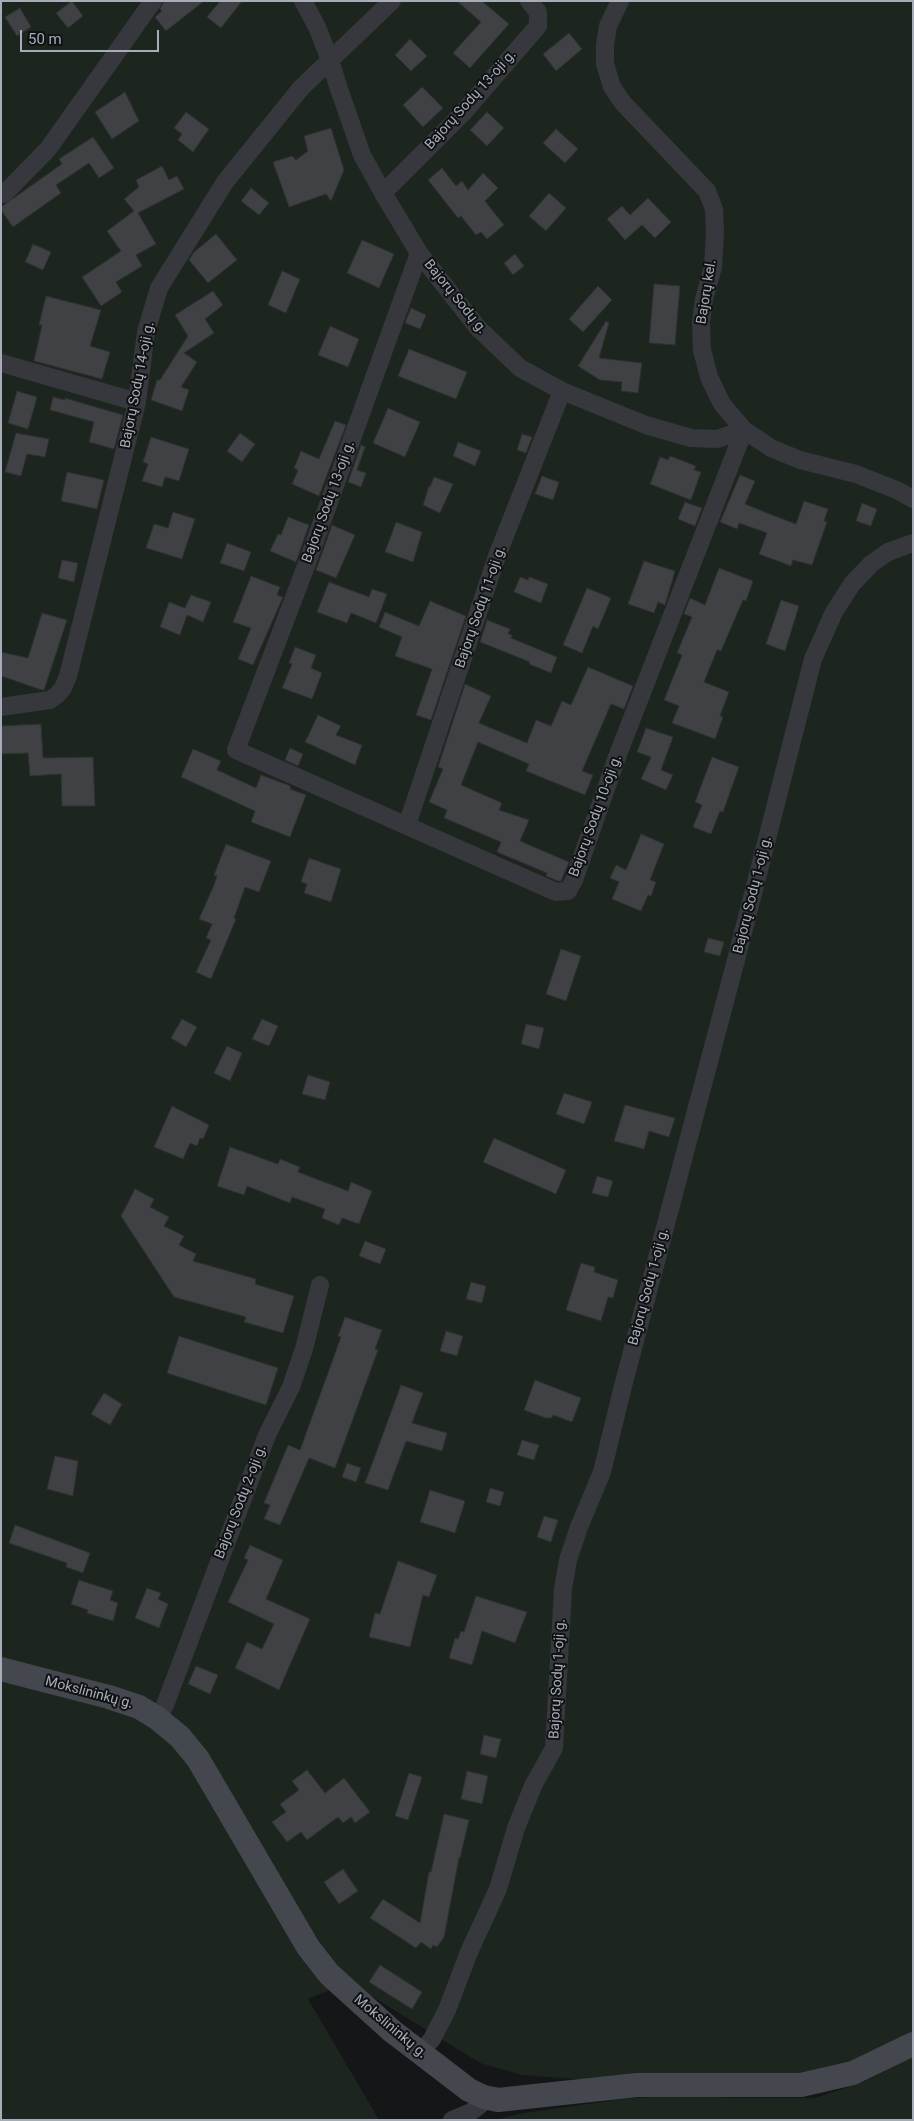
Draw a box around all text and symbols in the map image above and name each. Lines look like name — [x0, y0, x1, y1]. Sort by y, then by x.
scale bar — [22, 20, 161, 52]
text: 50 m — [28, 30, 62, 48]
street label: Bajorų Sodų 13-oji g. — [422, 47, 520, 153]
street label: Bajorų Sodų g. — [420, 257, 490, 337]
street label: Bajorų kel. — [694, 259, 720, 325]
street label: Bajorų Sodų 14-oji g. — [118, 320, 158, 450]
street label: Bajorų Sodų 13-oji g. — [299, 439, 359, 565]
street label: Bajorų Sodų 11-oji g. — [452, 544, 510, 670]
street label: Bajorų Sodų 10-oji g. — [566, 753, 626, 879]
street label: Bajorų Sodų 1-oji g. — [730, 835, 776, 955]
street label: Bajorų Sodų 1-oji g. — [625, 1227, 673, 1347]
street label: Bajorų Sodų 2-oji g. — [212, 1443, 270, 1561]
street label: Bajorų Sodų 1-oji g. — [546, 1618, 570, 1740]
street label: Mokslininkų g. — [43, 1673, 135, 1713]
street label: Mokslininkų g. — [350, 1992, 430, 2062]

